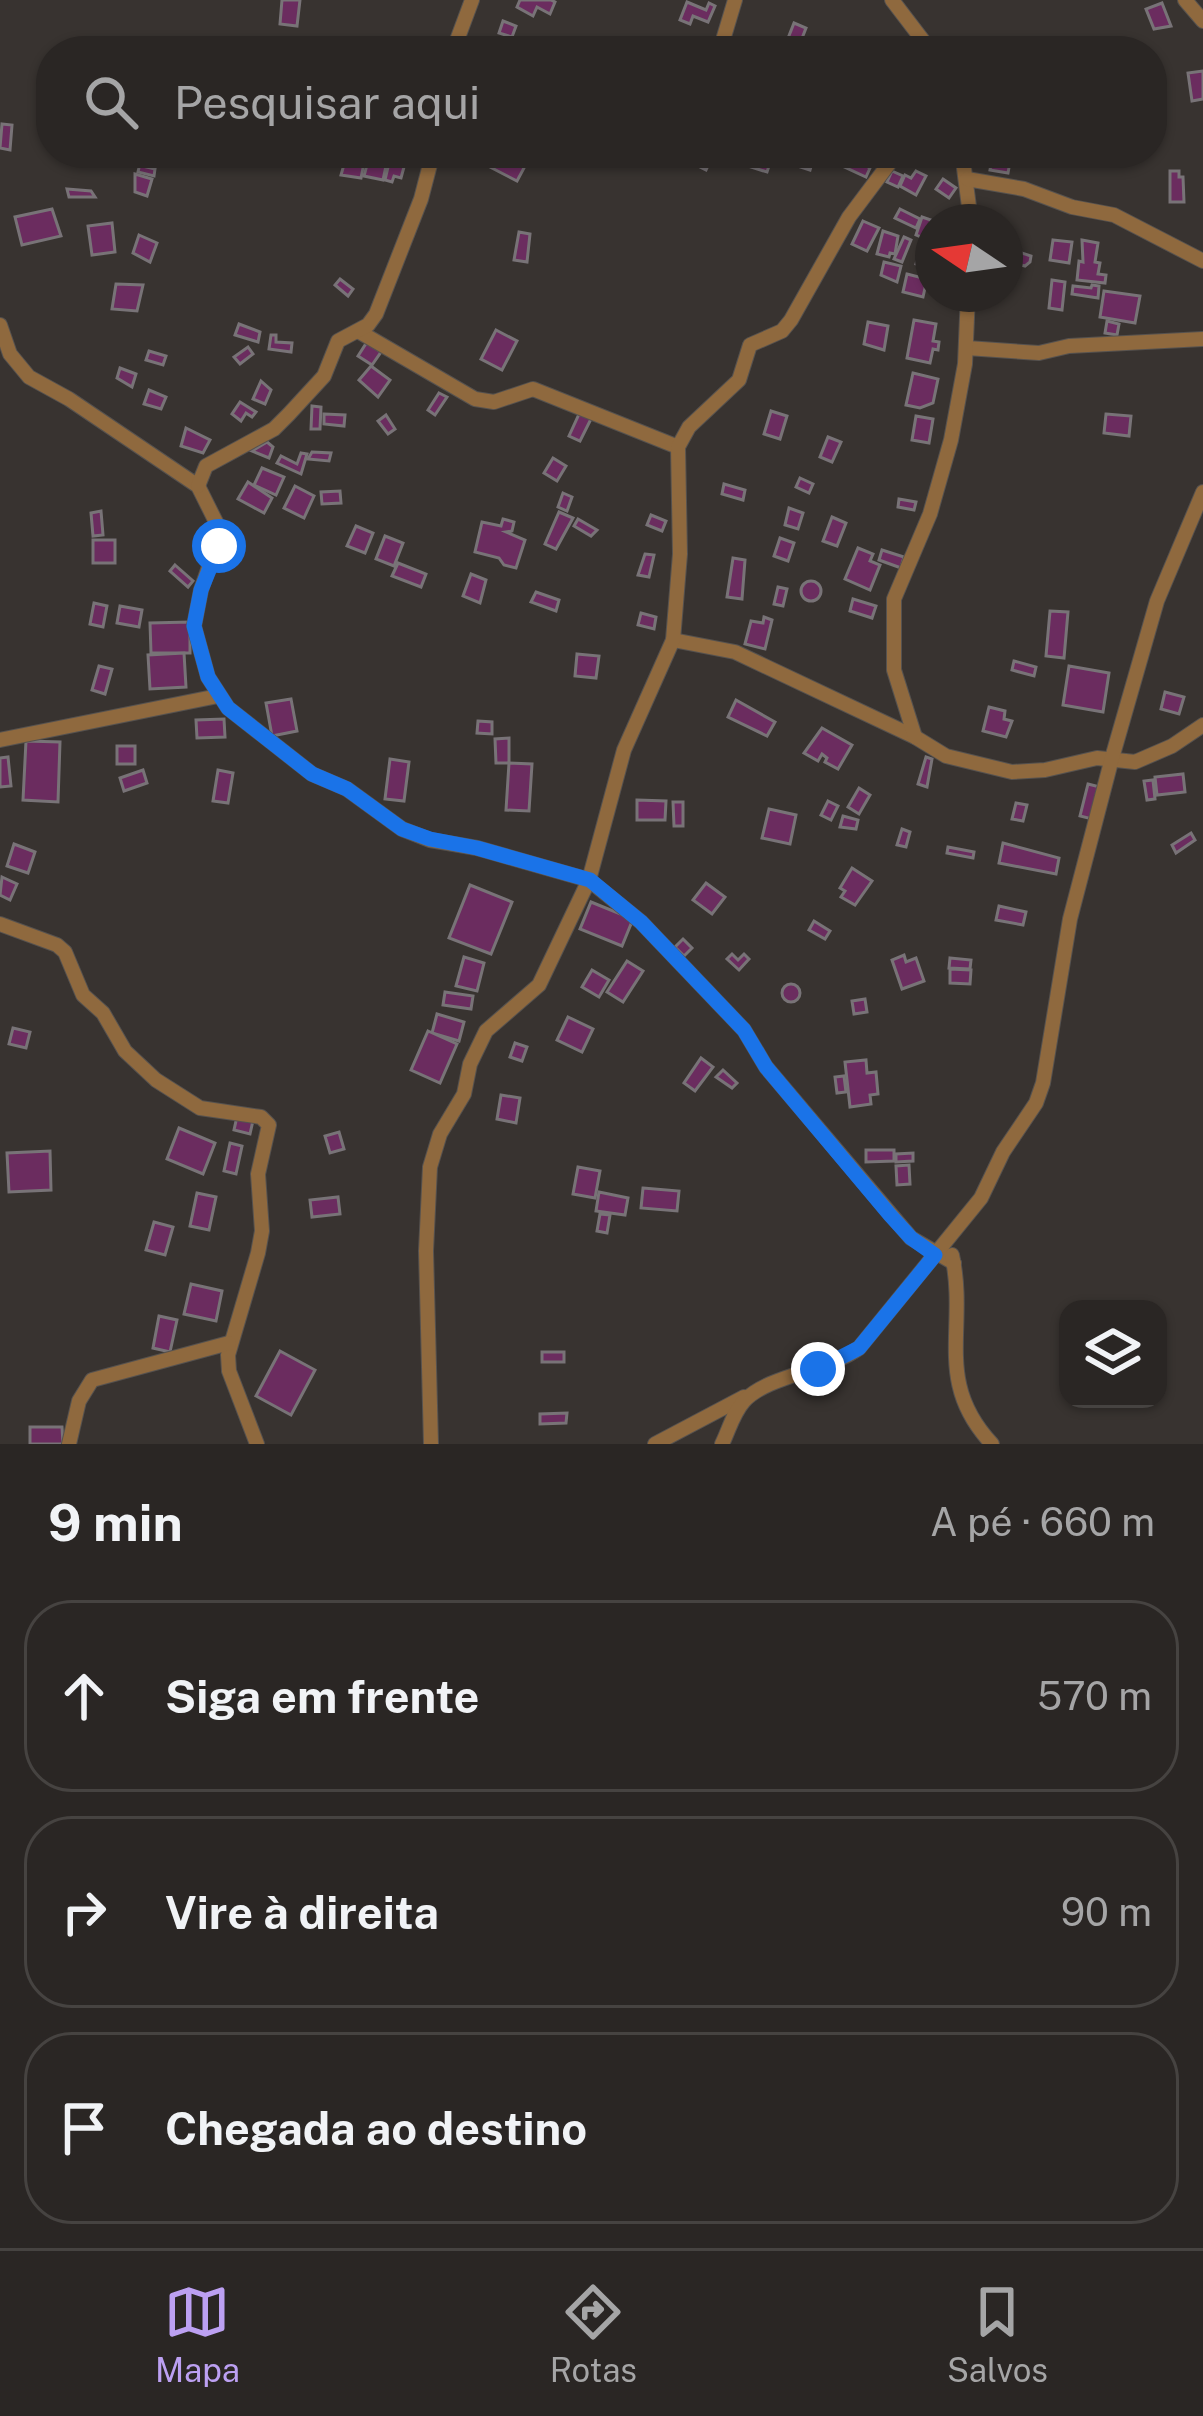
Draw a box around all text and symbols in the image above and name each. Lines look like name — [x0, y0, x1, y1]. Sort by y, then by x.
search box — [36, 36, 1167, 168]
icon: search — [78, 69, 144, 135]
text: Pesquisar aqui — [174, 76, 480, 129]
north arrow — [915, 204, 1023, 312]
route start — [192, 519, 246, 573]
map controls — [1059, 1300, 1167, 1408]
button: layers — [1059, 1300, 1167, 1408]
route end — [791, 1342, 845, 1396]
text: 9 min — [48, 1493, 183, 1552]
text: A pé · 660 m — [930, 1499, 1155, 1545]
icon: ahead — [51, 1663, 117, 1729]
text: Siga em frente — [165, 1670, 479, 1723]
text: 570 m — [1037, 1673, 1152, 1719]
icon: right — [51, 1879, 117, 1945]
text: Vire à direita — [165, 1886, 439, 1939]
text: 90 m — [1061, 1889, 1152, 1935]
icon: arrive — [51, 2095, 117, 2161]
text: Chegada ao destino — [165, 2102, 587, 2155]
tab: Mapa — [155, 2279, 240, 2389]
tab: Rotas — [550, 2279, 637, 2389]
tab: Salvos — [947, 2279, 1048, 2389]

